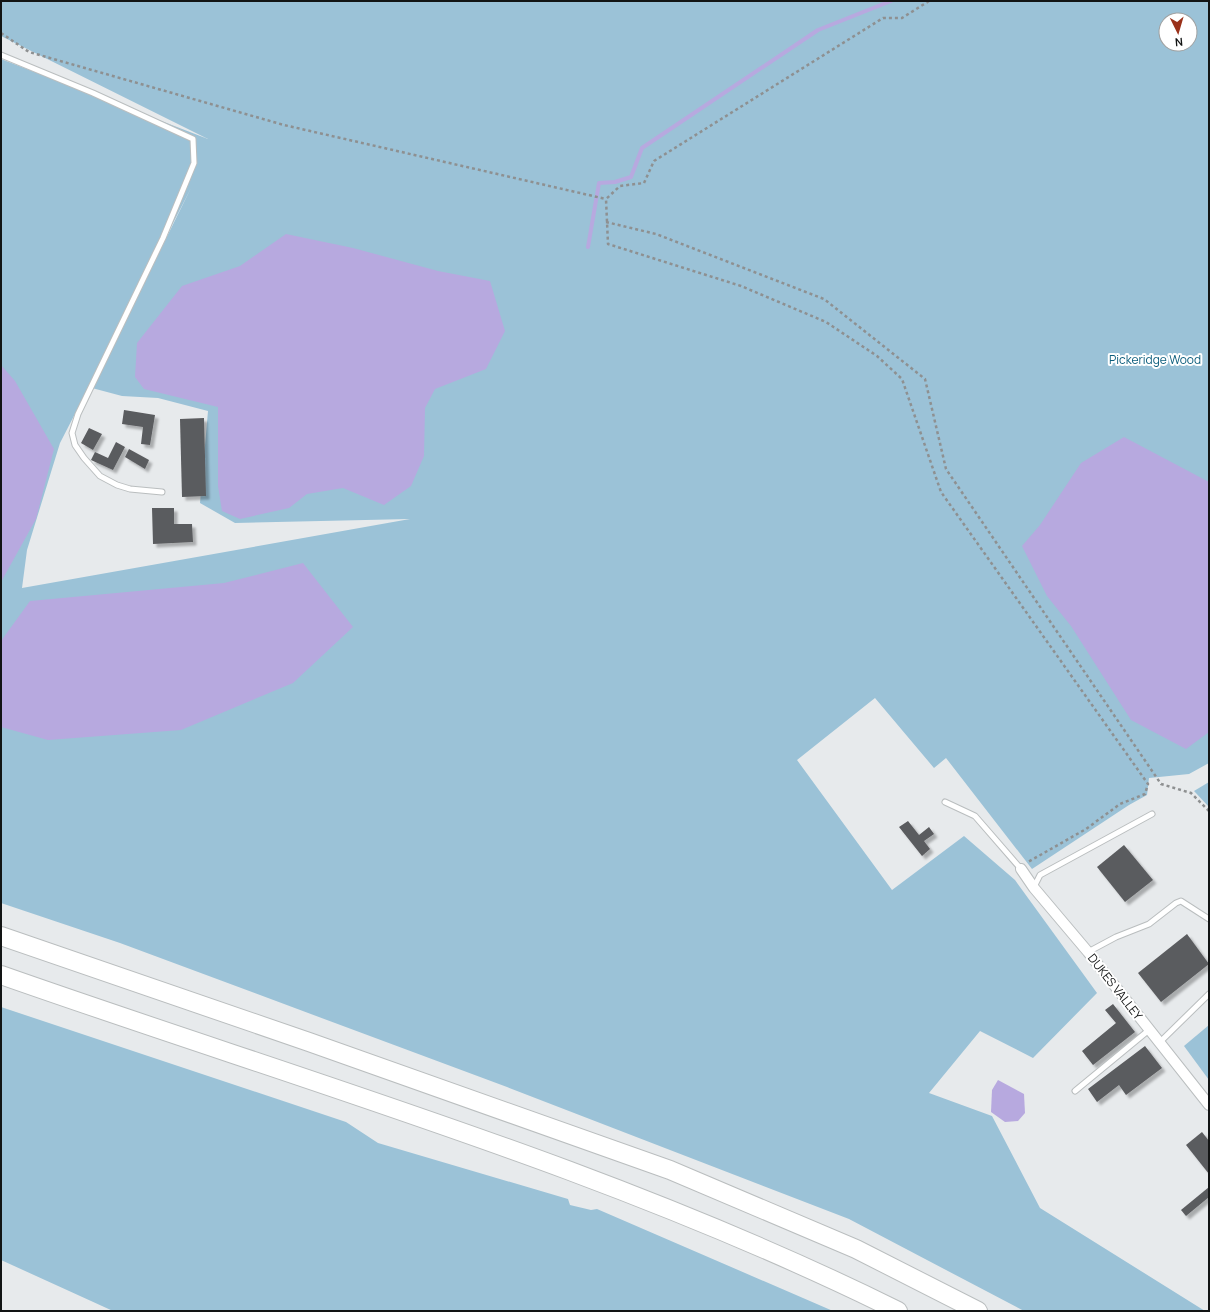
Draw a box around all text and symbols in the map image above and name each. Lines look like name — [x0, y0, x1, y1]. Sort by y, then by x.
north arrow — [1158, 12, 1198, 52]
text: N — [1174, 35, 1184, 50]
park label: Pickeridge Wood — [1109, 351, 1201, 368]
street label: DUKES VALLEY — [1084, 950, 1147, 1024]

